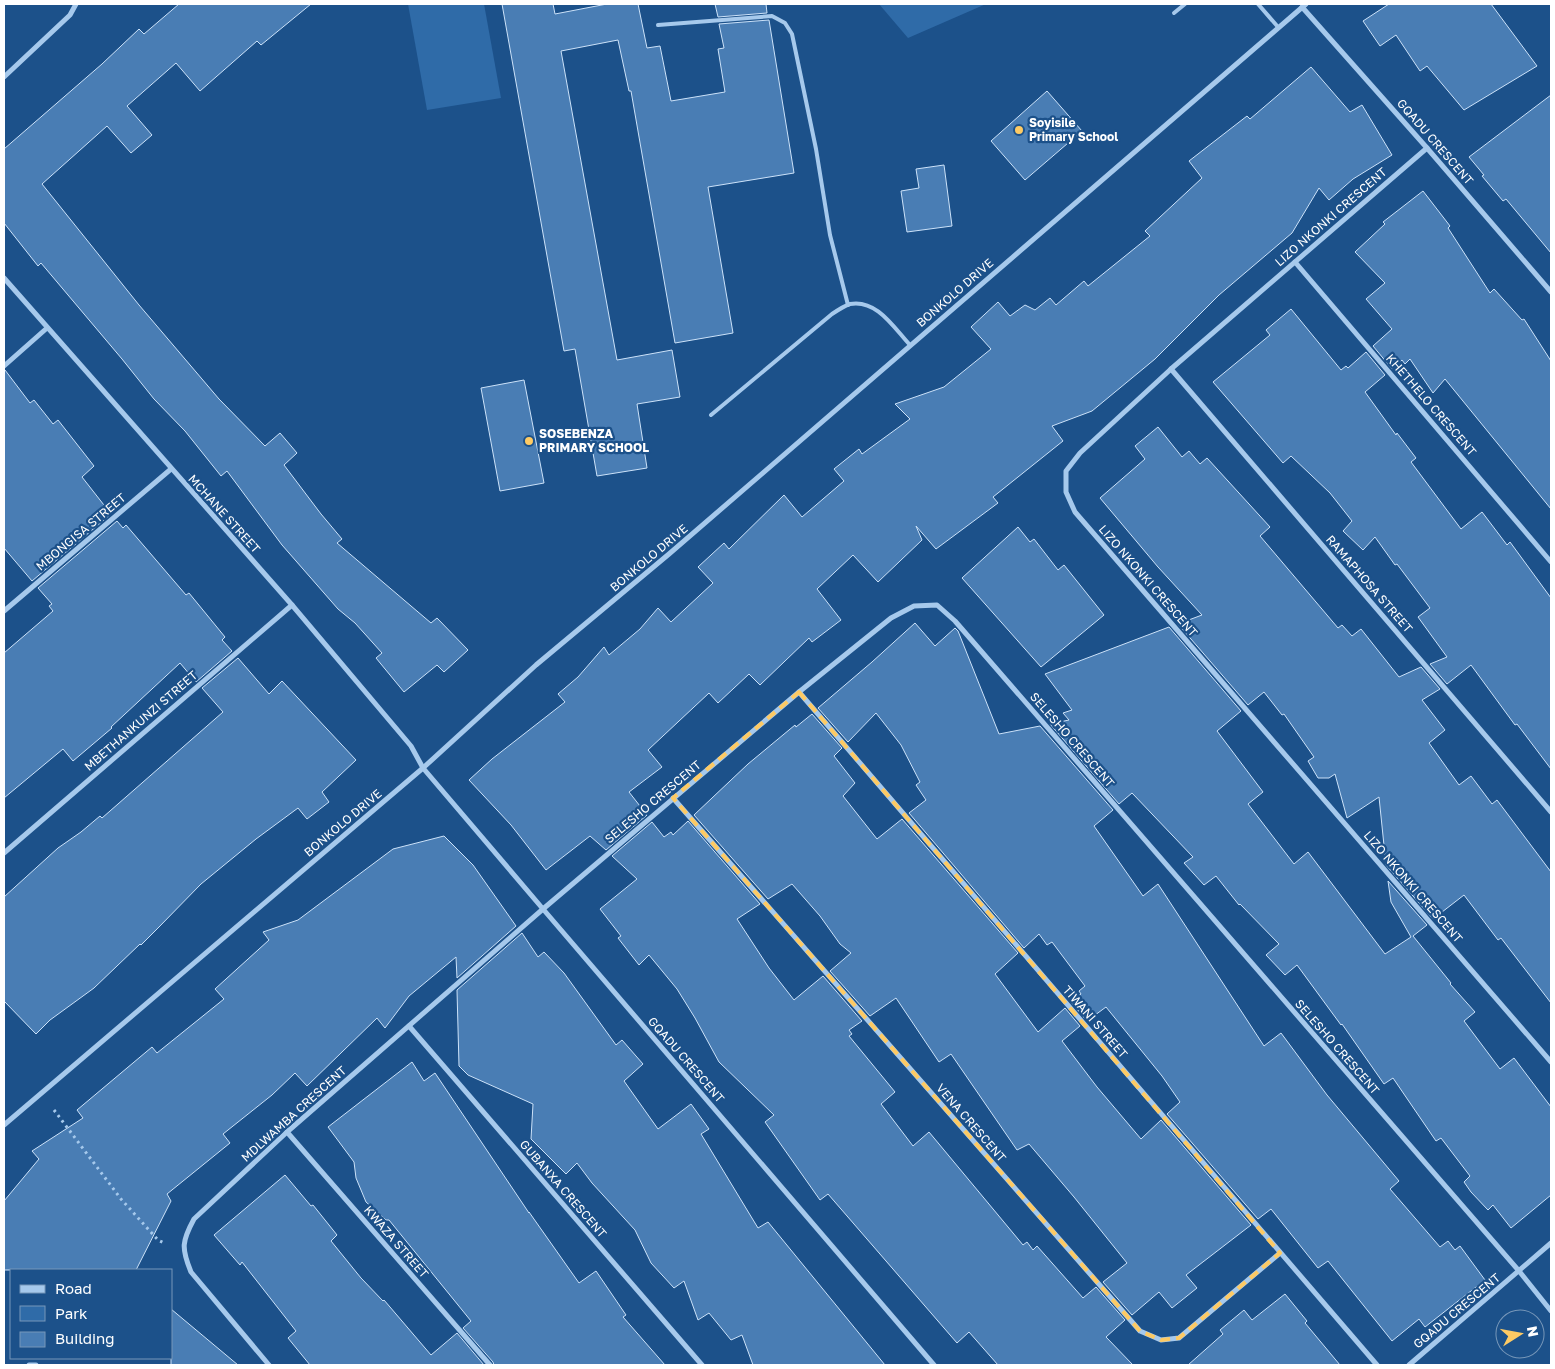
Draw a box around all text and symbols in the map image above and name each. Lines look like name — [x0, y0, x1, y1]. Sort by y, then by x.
street label: GQADU CRESCENT — [1394, 96, 1477, 188]
place label: Soyisile Primary School — [1029, 115, 1118, 144]
marker: Soyisile Primary School — [1013, 124, 1025, 136]
street label: LIZO NKONKI CRESCENT — [1272, 164, 1390, 269]
street label: BONKOLO DRIVE — [913, 255, 996, 330]
street label: KHETHELO CRESCENT — [1383, 351, 1480, 459]
place label: SOSEBENZA PRIMARY SCHOOL — [539, 426, 649, 455]
marker: SOSEBENZA PRIMARY SCHOOL — [523, 435, 535, 447]
street label: MCHANE STREET — [185, 471, 264, 556]
street label: MBONGISA STREET — [33, 489, 129, 574]
street label: BONKOLO DRIVE — [607, 521, 691, 594]
street label: LIZO NKONKI CRESCENT — [1096, 522, 1201, 640]
street label: RAMAPHOSA STREET — [1323, 532, 1416, 636]
street label: MBETHANKUNZI STREET — [81, 667, 201, 774]
street label: SELESHO CRESCENT — [1027, 689, 1118, 791]
street label: SELESHO CRESCENT — [601, 757, 704, 846]
street label: BONKOLO DRIVE — [301, 786, 385, 859]
street label: LIZO NKONKI CRESCENT — [1361, 828, 1466, 946]
street label: TIWANI STREET — [1060, 982, 1131, 1061]
street label: SELESHO CRESCENT — [1292, 996, 1383, 1098]
street label: GQADU CRESCENT — [645, 1014, 728, 1106]
street label: MDLWAMBA CRESCENT — [238, 1062, 350, 1165]
street label: VENA CRESCENT — [933, 1080, 1010, 1165]
street label: GUBANXA CRESCENT — [517, 1137, 610, 1241]
street label: KWAZA STREET — [361, 1202, 432, 1281]
legend — [10, 1269, 172, 1359]
street label: GQADU CRESCENT — [1410, 1270, 1504, 1351]
text: Road — [55, 1279, 92, 1297]
text: Park — [55, 1304, 88, 1322]
north arrow — [1495, 1309, 1545, 1359]
text: N — [1524, 1325, 1543, 1338]
text: Building — [55, 1329, 115, 1347]

